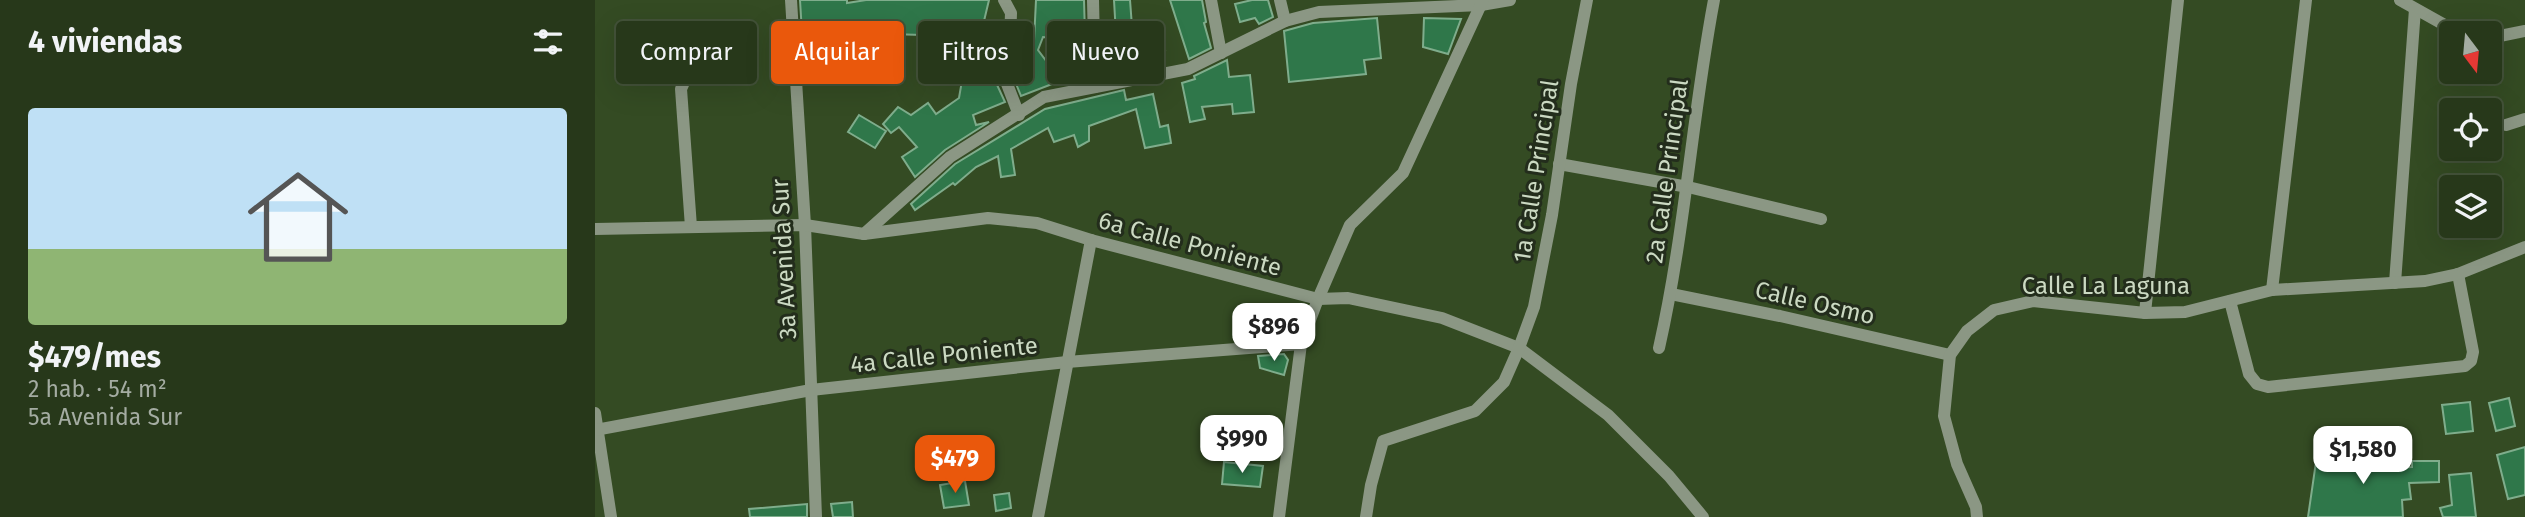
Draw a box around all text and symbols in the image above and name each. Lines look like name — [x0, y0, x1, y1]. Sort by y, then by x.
chip: Comprar — [616, 21, 757, 84]
chip: Alquilar — [771, 21, 904, 84]
chip: Filtros — [918, 21, 1033, 84]
chip: Nuevo — [1047, 21, 1164, 84]
north arrow — [2439, 21, 2503, 84]
map controls — [2439, 21, 2502, 238]
icon: filters — [529, 23, 567, 61]
text: 4 viviendas — [28, 24, 182, 60]
street label: 2a Calle Principal — [1640, 77, 1694, 265]
street label: 1a Calle Principal — [1508, 78, 1564, 264]
button: locate — [2439, 98, 2502, 161]
icon: home — [235, 154, 361, 280]
button: layers — [2439, 175, 2502, 238]
street label: 3a Avenida Sur — [766, 177, 802, 340]
street label: 6a Calle Poniente — [1095, 206, 1285, 282]
street label: Calle La Laguna — [2022, 272, 2190, 300]
street label: Calle Osmo — [1753, 276, 1877, 330]
pin: $896 — [1233, 304, 1315, 363]
text: $896 — [1248, 312, 1300, 340]
street label: 4a Calle Poniente — [849, 331, 1039, 379]
text: $479/mes — [28, 339, 161, 375]
text: 2 hab. · 54 m² — [28, 375, 167, 403]
text: 5a Avenida Sur — [28, 403, 182, 431]
pin: $990 — [1201, 416, 1283, 475]
text: $990 — [1216, 424, 1268, 452]
pin: $1,580 — [2306, 426, 2420, 486]
pin: $479 — [914, 435, 996, 495]
text: $1,580 — [2329, 435, 2397, 463]
text: $479 — [931, 444, 979, 472]

